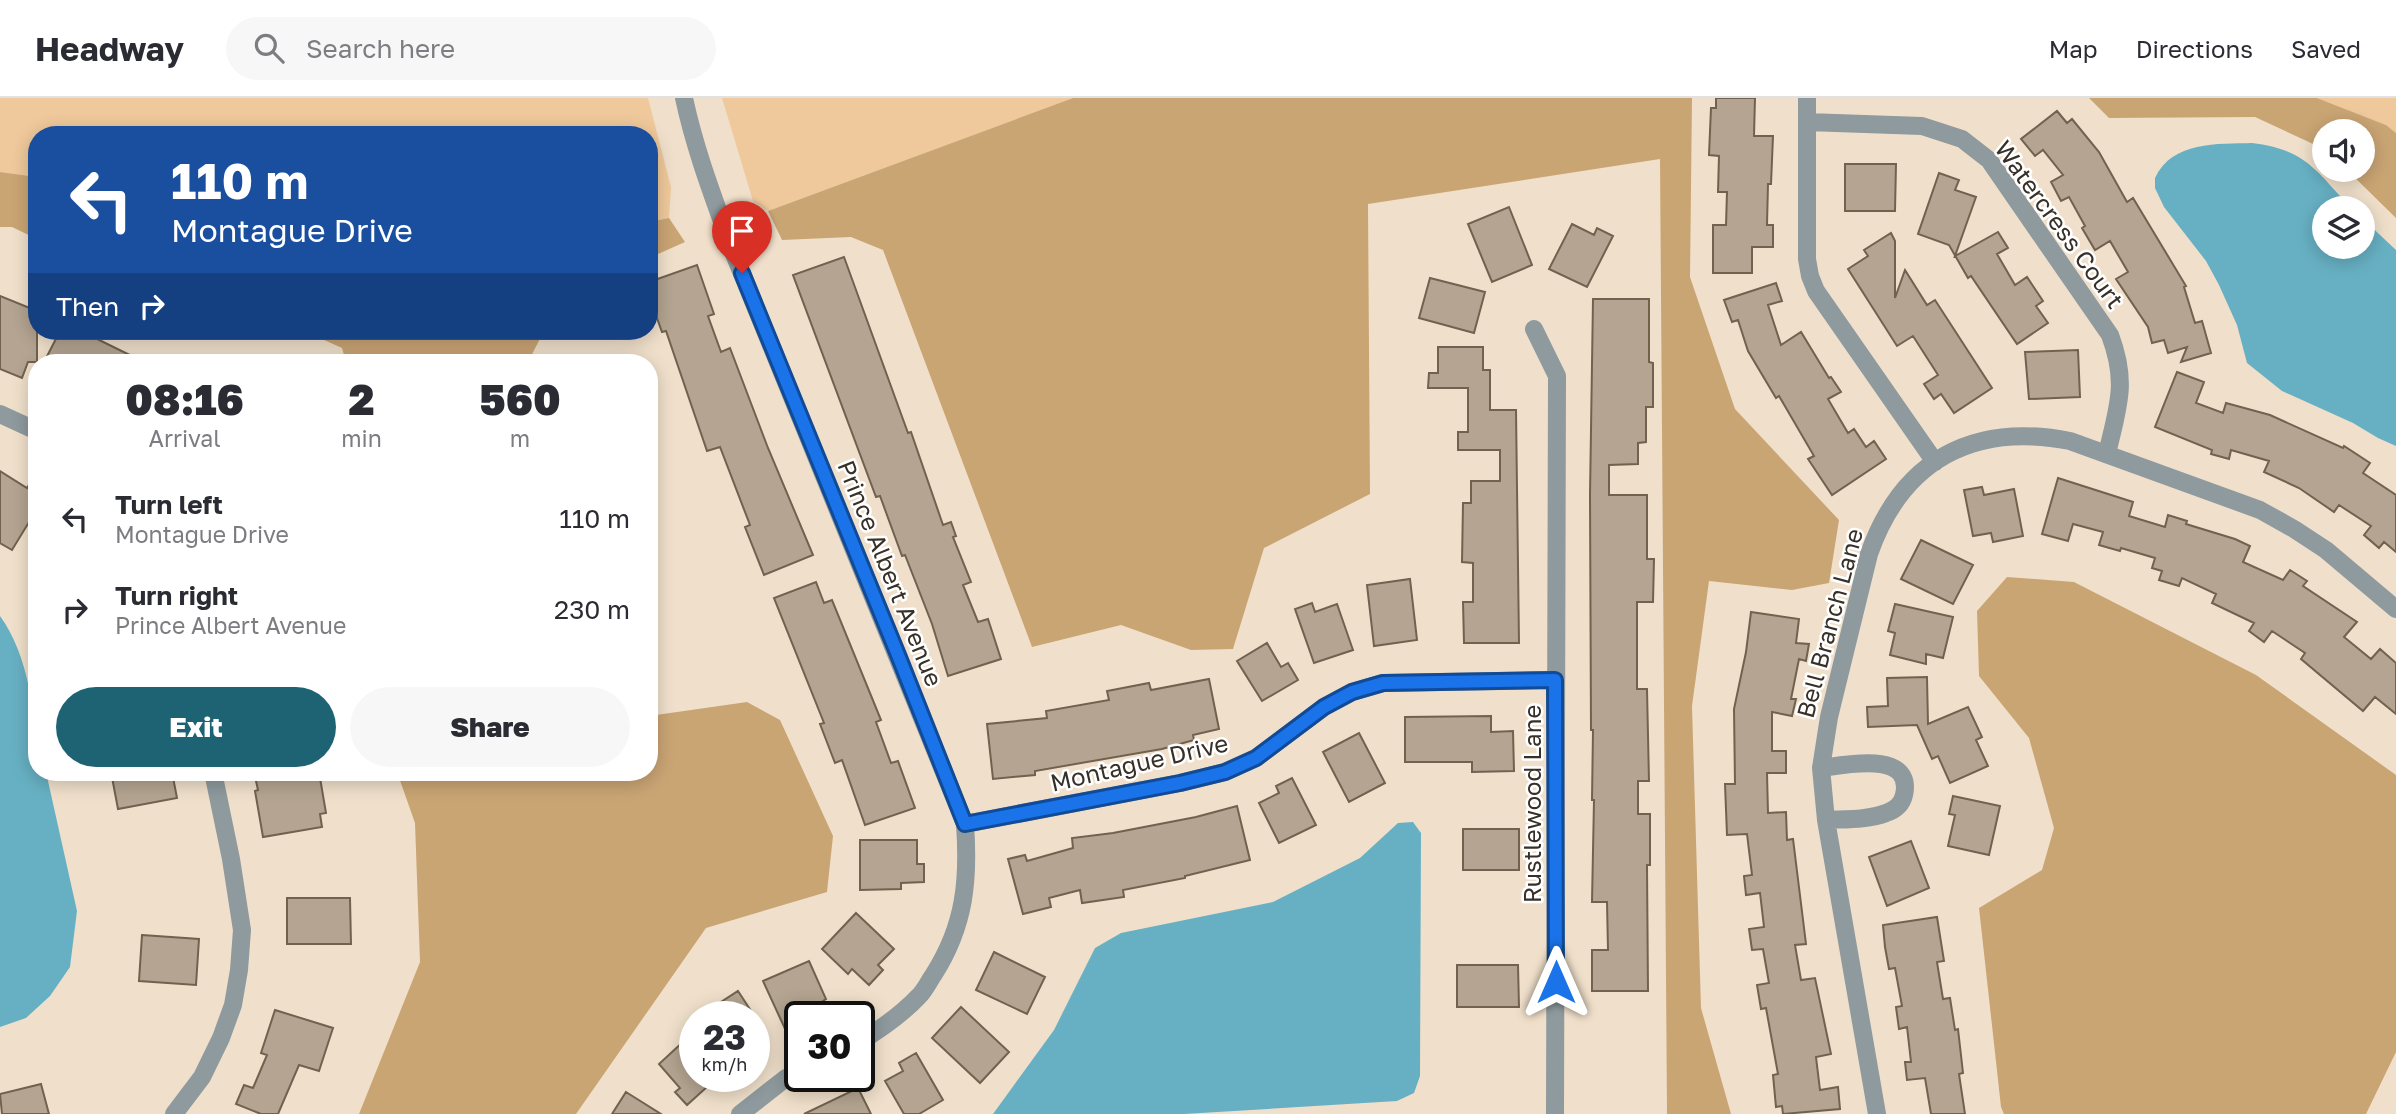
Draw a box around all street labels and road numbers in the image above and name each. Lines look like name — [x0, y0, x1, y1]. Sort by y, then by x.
street label: Watercress Court — [1989, 134, 2131, 314]
street label: Prince Albert Avenue — [832, 456, 950, 690]
street label: Bell Branch Lane — [1790, 525, 1868, 721]
street label: Rustlewood Lane — [1517, 705, 1546, 903]
street label: Montague Drive — [1047, 727, 1231, 797]

